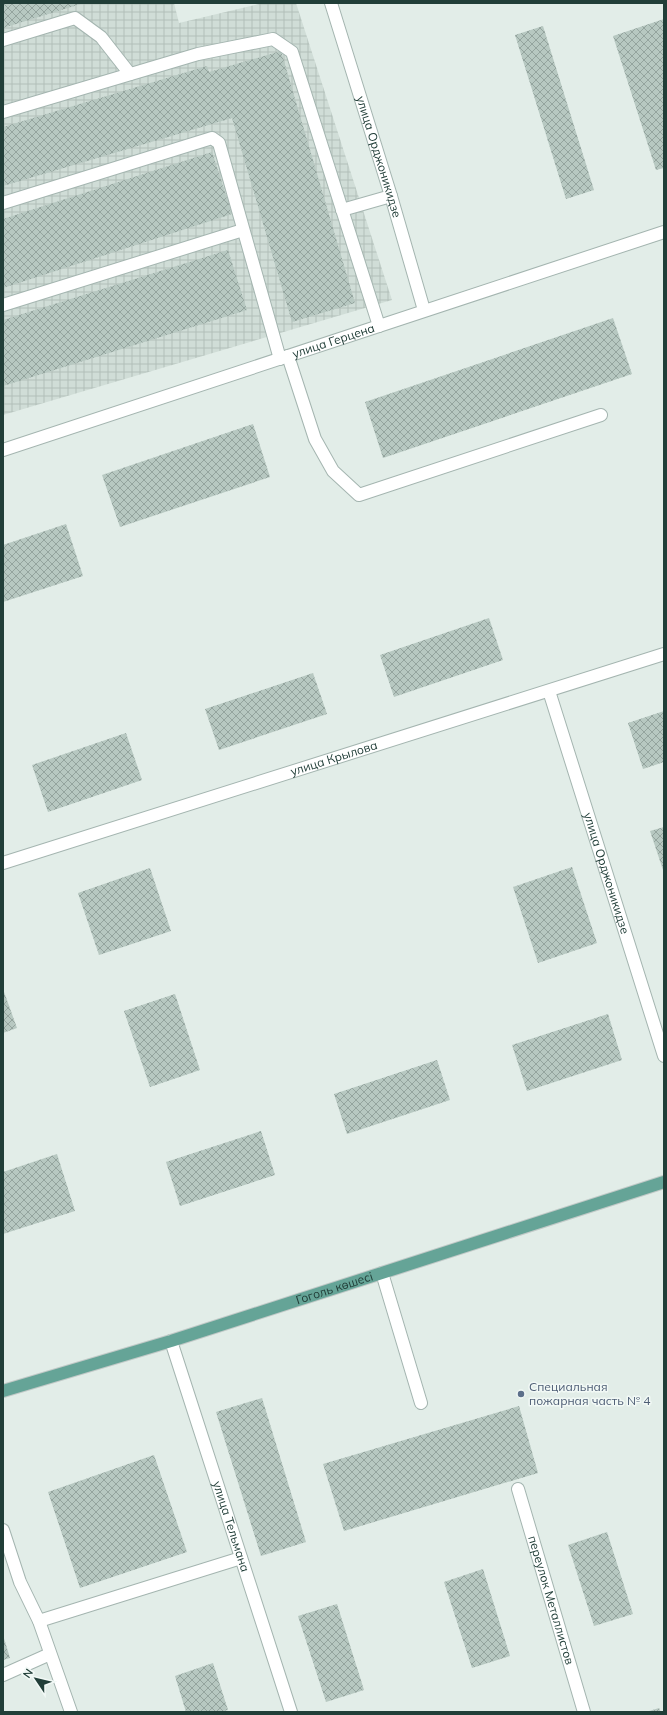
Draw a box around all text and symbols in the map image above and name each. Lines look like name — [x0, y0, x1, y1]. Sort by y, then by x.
street label: улица Орджоникидзе — [353, 94, 405, 220]
street label: улица Герцена — [290, 320, 376, 361]
street label: улица Крылова — [288, 737, 379, 779]
street label: улица Орджоникидзе — [581, 810, 633, 936]
street label: Гоголь көшесі — [294, 1268, 375, 1307]
place label: Специальная пожарная часть № 4 — [529, 1379, 650, 1408]
marker: Специальная пожарная часть № 4 — [516, 1389, 526, 1399]
street label: улица Тельмана — [210, 1479, 253, 1574]
street label: переулок Металлистов — [525, 1534, 578, 1667]
north arrow — [16, 1659, 56, 1699]
text: N — [20, 1666, 36, 1681]

